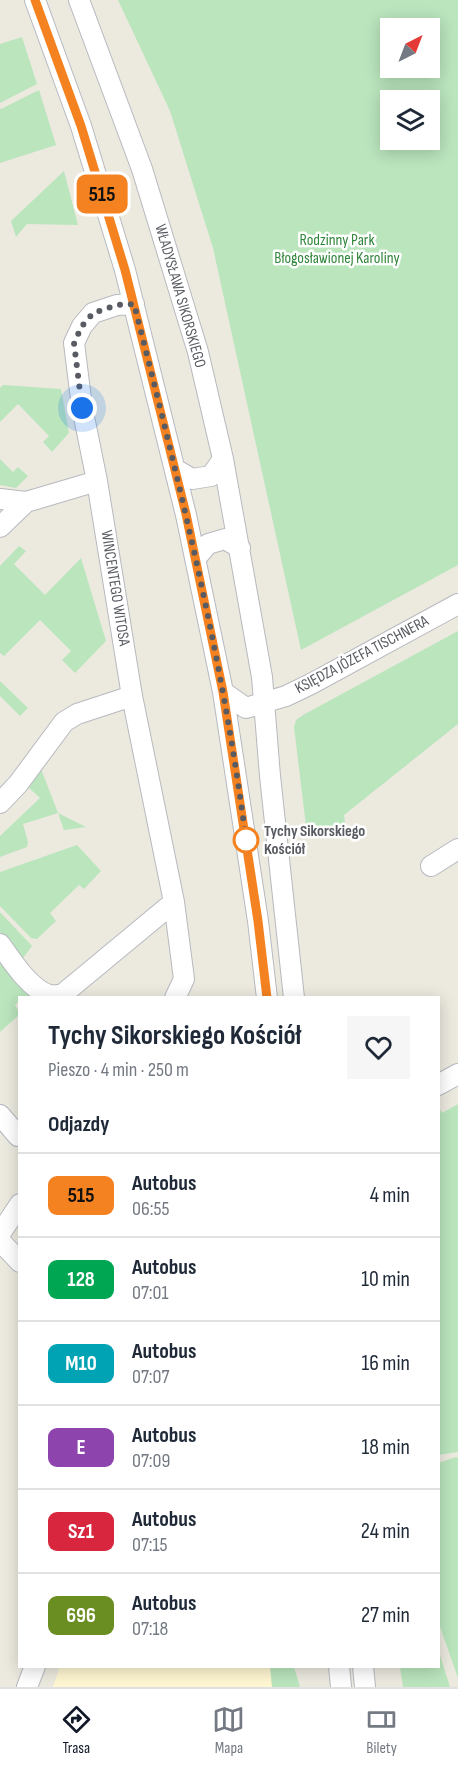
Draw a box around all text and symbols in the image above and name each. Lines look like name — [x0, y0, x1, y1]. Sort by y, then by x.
north arrow — [380, 18, 440, 78]
map controls — [380, 18, 440, 150]
button: layers — [380, 90, 440, 150]
line badge: 515 — [68, 174, 136, 214]
text: 515 — [89, 182, 115, 207]
street label: WŁADYSŁAWA SIKORSKIEGO — [150, 222, 210, 370]
park label: Rodzinny Park Błogosławionej Karoliny — [274, 231, 400, 268]
your location — [67, 393, 97, 423]
street label: WINCENTEGO WITOSA — [96, 529, 134, 647]
street label: KSIĘDZA JÓZEFA TISCHNERA — [292, 612, 432, 698]
place label: Tychy Sikorskiego Kościół — [264, 822, 365, 859]
marker: Tychy Sikorskiego Kościół — [233, 827, 259, 853]
button: heart — [347, 1016, 410, 1079]
text: Tychy Sikorskiego Kościół — [48, 1019, 301, 1052]
text: Pieszo · 4 min · 250 m — [48, 1058, 189, 1082]
text: Odjazdy — [48, 1111, 109, 1138]
text: Autobus — [132, 1170, 196, 1197]
text: 4 min — [370, 1182, 410, 1209]
text: 515 — [68, 1183, 94, 1208]
text: 06:55 — [132, 1197, 170, 1221]
text: Autobus — [132, 1254, 196, 1281]
text: 10 min — [361, 1266, 410, 1293]
text: 128 — [67, 1267, 95, 1292]
text: 07:01 — [132, 1281, 168, 1305]
text: Autobus — [132, 1338, 196, 1365]
text: 16 min — [362, 1350, 410, 1377]
text: M10 — [65, 1351, 97, 1376]
text: 07:07 — [132, 1365, 169, 1389]
text: Autobus — [132, 1422, 196, 1449]
text: 18 min — [362, 1434, 410, 1461]
text: E — [76, 1435, 86, 1460]
text: 07:09 — [132, 1449, 170, 1473]
text: Autobus — [132, 1506, 196, 1533]
text: 24 min — [361, 1518, 410, 1545]
text: Sz1 — [68, 1519, 94, 1544]
text: 07:15 — [132, 1533, 168, 1557]
text: Autobus — [132, 1590, 196, 1617]
text: 27 min — [361, 1602, 410, 1629]
text: 696 — [66, 1603, 96, 1628]
text: 07:18 — [132, 1617, 168, 1641]
tab: Trasa — [60, 1703, 93, 1758]
tab: Mapa — [212, 1703, 245, 1758]
tab: Bilety — [365, 1703, 398, 1758]

